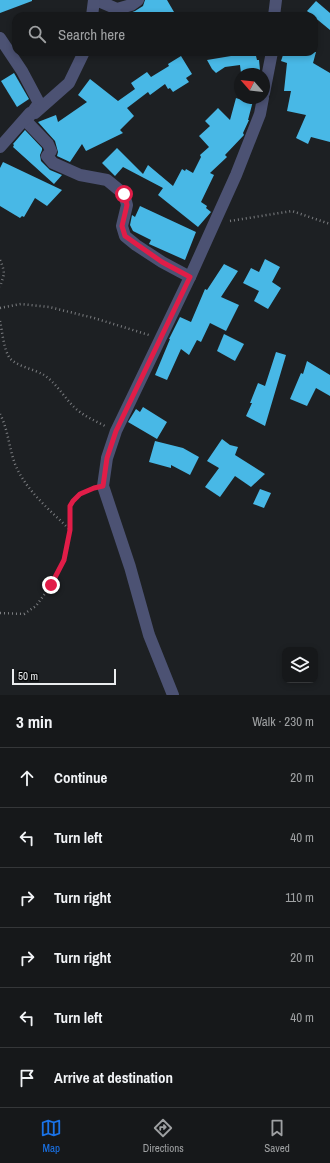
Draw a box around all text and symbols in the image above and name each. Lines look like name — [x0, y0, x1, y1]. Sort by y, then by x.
search box — [12, 12, 318, 56]
icon: search — [26, 23, 48, 45]
text: Search here — [58, 24, 125, 45]
north arrow — [234, 68, 270, 104]
route start — [115, 185, 133, 203]
route end — [42, 576, 60, 594]
map controls — [282, 647, 318, 683]
button: layers — [282, 647, 318, 683]
scale bar — [12, 667, 116, 686]
text: 50 m — [18, 669, 38, 683]
text: 3 min — [16, 710, 52, 733]
text: Walk · 230 m — [252, 713, 314, 730]
icon: ahead — [16, 767, 38, 789]
text: Continue — [54, 767, 107, 788]
text: 20 m — [290, 769, 314, 786]
icon: left — [16, 827, 38, 849]
text: Turn left — [54, 827, 102, 848]
text: 40 m — [290, 829, 314, 846]
icon: right — [16, 887, 38, 909]
text: Turn right — [54, 887, 111, 908]
text: 110 m — [285, 889, 314, 906]
icon: right — [16, 947, 38, 969]
text: Turn right — [54, 947, 111, 968]
text: 20 m — [290, 949, 314, 966]
icon: left — [16, 1007, 38, 1029]
text: Turn left — [54, 1007, 102, 1028]
text: 40 m — [290, 1009, 314, 1026]
icon: arrive — [16, 1067, 38, 1089]
text: Arrive at destination — [54, 1067, 173, 1088]
tab: Map — [40, 1117, 62, 1155]
tab: Directions — [143, 1117, 184, 1155]
tab: Saved — [264, 1117, 290, 1155]

